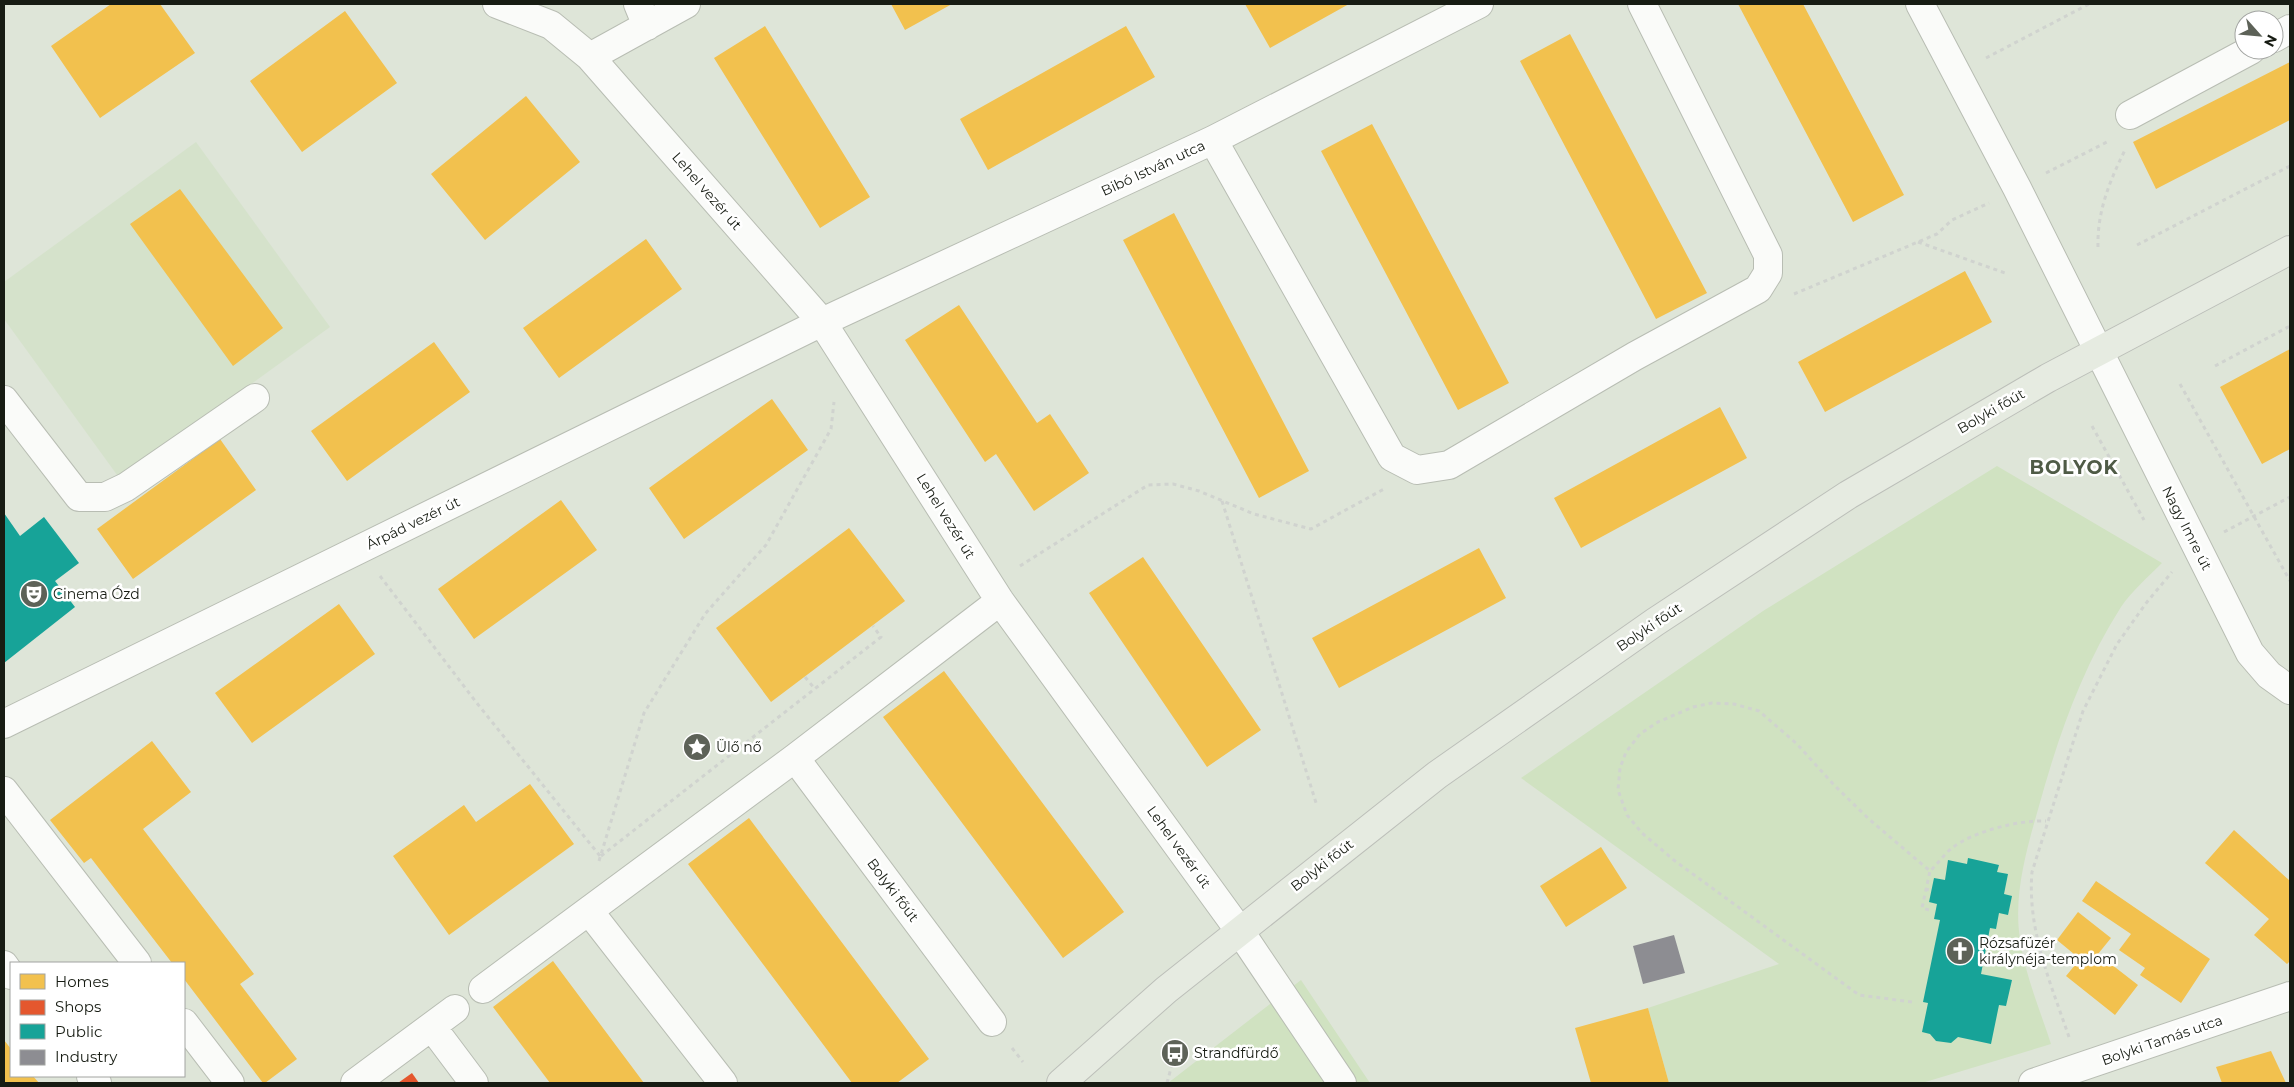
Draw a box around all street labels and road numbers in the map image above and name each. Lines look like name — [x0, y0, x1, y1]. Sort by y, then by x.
street label: Bibó István utca — [1098, 136, 1208, 200]
street label: Lehel vezér út — [668, 148, 746, 234]
street label: Bolyki főút — [1954, 384, 2028, 438]
street label: Lehel vezér út — [913, 470, 980, 562]
street label: Nagy Imre út — [2158, 483, 2216, 573]
street label: Árpád vezér út — [363, 492, 463, 553]
street label: Bolyki főút — [1613, 598, 1685, 655]
street label: Lehel vezér út — [1143, 802, 1215, 892]
street label: Bolyki főút — [1287, 835, 1357, 895]
street label: Bolyki főút — [863, 855, 923, 926]
street label: Bolyki Tamás utca — [2099, 1011, 2225, 1069]

